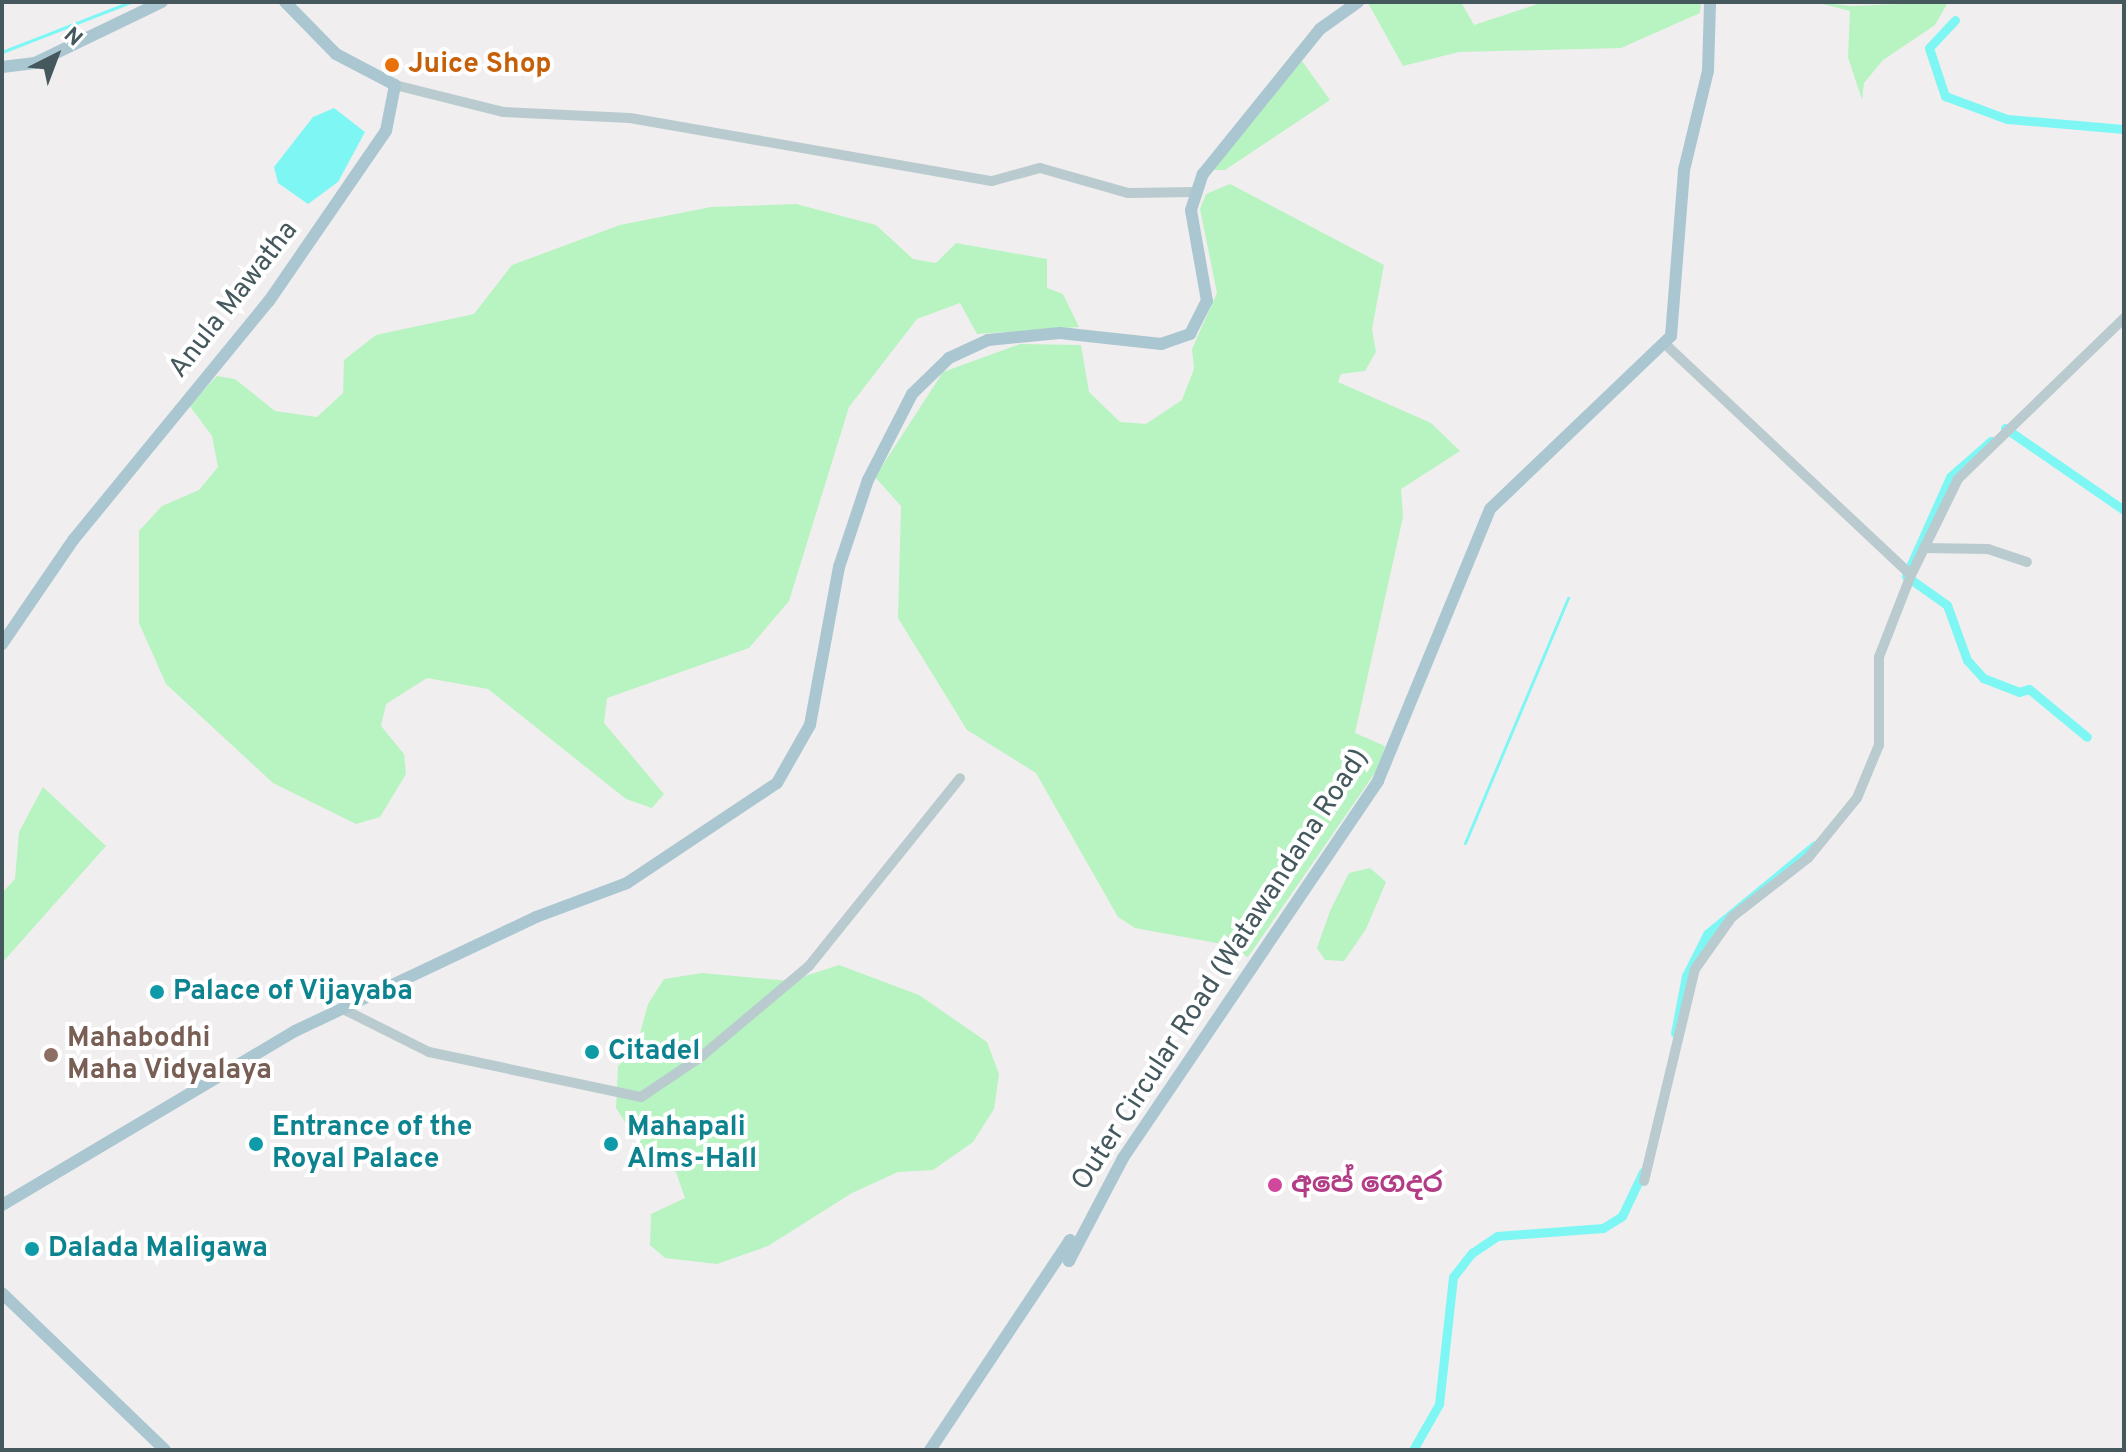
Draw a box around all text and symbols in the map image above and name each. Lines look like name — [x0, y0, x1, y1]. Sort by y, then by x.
north arrow — [16, 16, 96, 96]
text: N — [57, 22, 87, 53]
place label: Juice Shop — [408, 48, 551, 82]
marker: Juice Shop — [383, 56, 401, 74]
street label: Anula Mawatha — [162, 215, 306, 385]
street label: Outer Circular Road (Watawandana Road) — [1065, 743, 1377, 1197]
place label: Palace of Vijayaba — [173, 975, 414, 1009]
marker: Palace of Vijayaba — [148, 983, 166, 1001]
place label: Mahabodhi Maha Vidyalaya — [67, 1022, 273, 1088]
place label: Citadel — [608, 1035, 700, 1069]
marker: Citadel — [583, 1043, 601, 1061]
marker: Mahabodhi Maha Vidyalaya — [42, 1046, 60, 1064]
place label: Entrance of the Royal Palace — [272, 1111, 472, 1177]
place label: Mahapali Alms-Hall — [627, 1111, 757, 1177]
marker: Entrance of the Royal Palace — [247, 1135, 265, 1153]
marker: Mahapali Alms-Hall — [602, 1135, 620, 1153]
place label: අපේ ගෙදර — [1291, 1168, 1443, 1202]
marker: අපේ ගෙදර — [1266, 1176, 1284, 1194]
place label: Dalada Maligawa — [48, 1232, 268, 1266]
marker: Dalada Maligawa — [23, 1240, 41, 1258]

